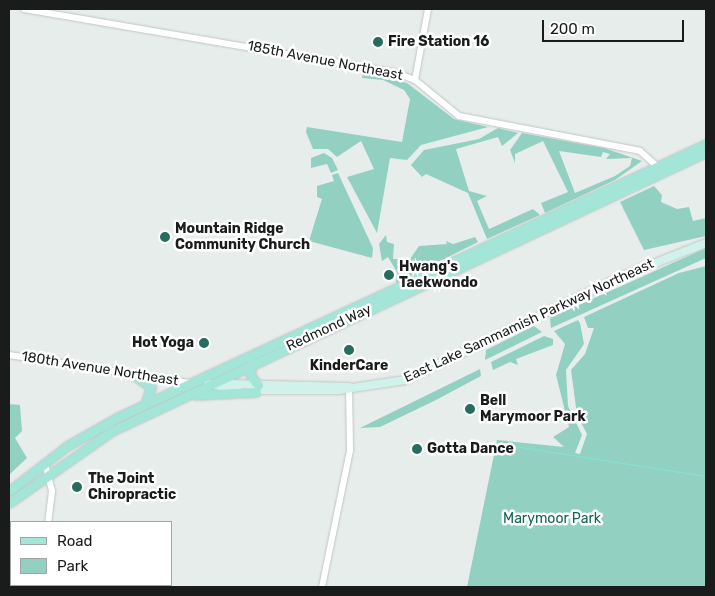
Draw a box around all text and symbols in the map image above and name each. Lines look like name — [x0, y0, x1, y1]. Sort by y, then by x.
scale bar — [545, 10, 688, 42]
text: 200 m — [550, 20, 595, 38]
place label: Fire Station 16 — [388, 34, 489, 50]
marker: Fire Station 16 — [372, 36, 384, 48]
street label: 185th Avenue Northeast — [246, 38, 404, 84]
place label: Mountain Ridge Community Church — [175, 221, 310, 253]
marker: Mountain Ridge Community Church — [159, 231, 171, 243]
street label: East Lake Sammamish Parkway Northeast — [401, 255, 657, 387]
place label: Hwang's Taekwondo — [399, 259, 478, 292]
marker: Hwang's Taekwondo — [383, 269, 395, 281]
street label: Redmond Way — [284, 301, 374, 355]
place label: Hot Yoga — [132, 335, 194, 351]
marker: Hot Yoga — [198, 337, 210, 349]
marker: KinderCare — [343, 344, 355, 356]
street label: 180th Avenue Northeast — [20, 348, 180, 390]
place label: KinderCare — [310, 358, 388, 374]
place label: Bell Marymoor Park — [480, 393, 586, 426]
marker: Bell Marymoor Park — [464, 403, 476, 415]
place label: Gotta Dance — [427, 441, 514, 457]
marker: Gotta Dance — [411, 443, 423, 455]
place label: The Joint Chiropractic — [88, 471, 176, 504]
marker: The Joint Chiropractic — [70, 480, 84, 494]
park label: Marymoor Park — [503, 511, 601, 527]
legend — [10, 521, 172, 586]
text: Road — [57, 532, 93, 550]
text: Park — [57, 557, 88, 575]

